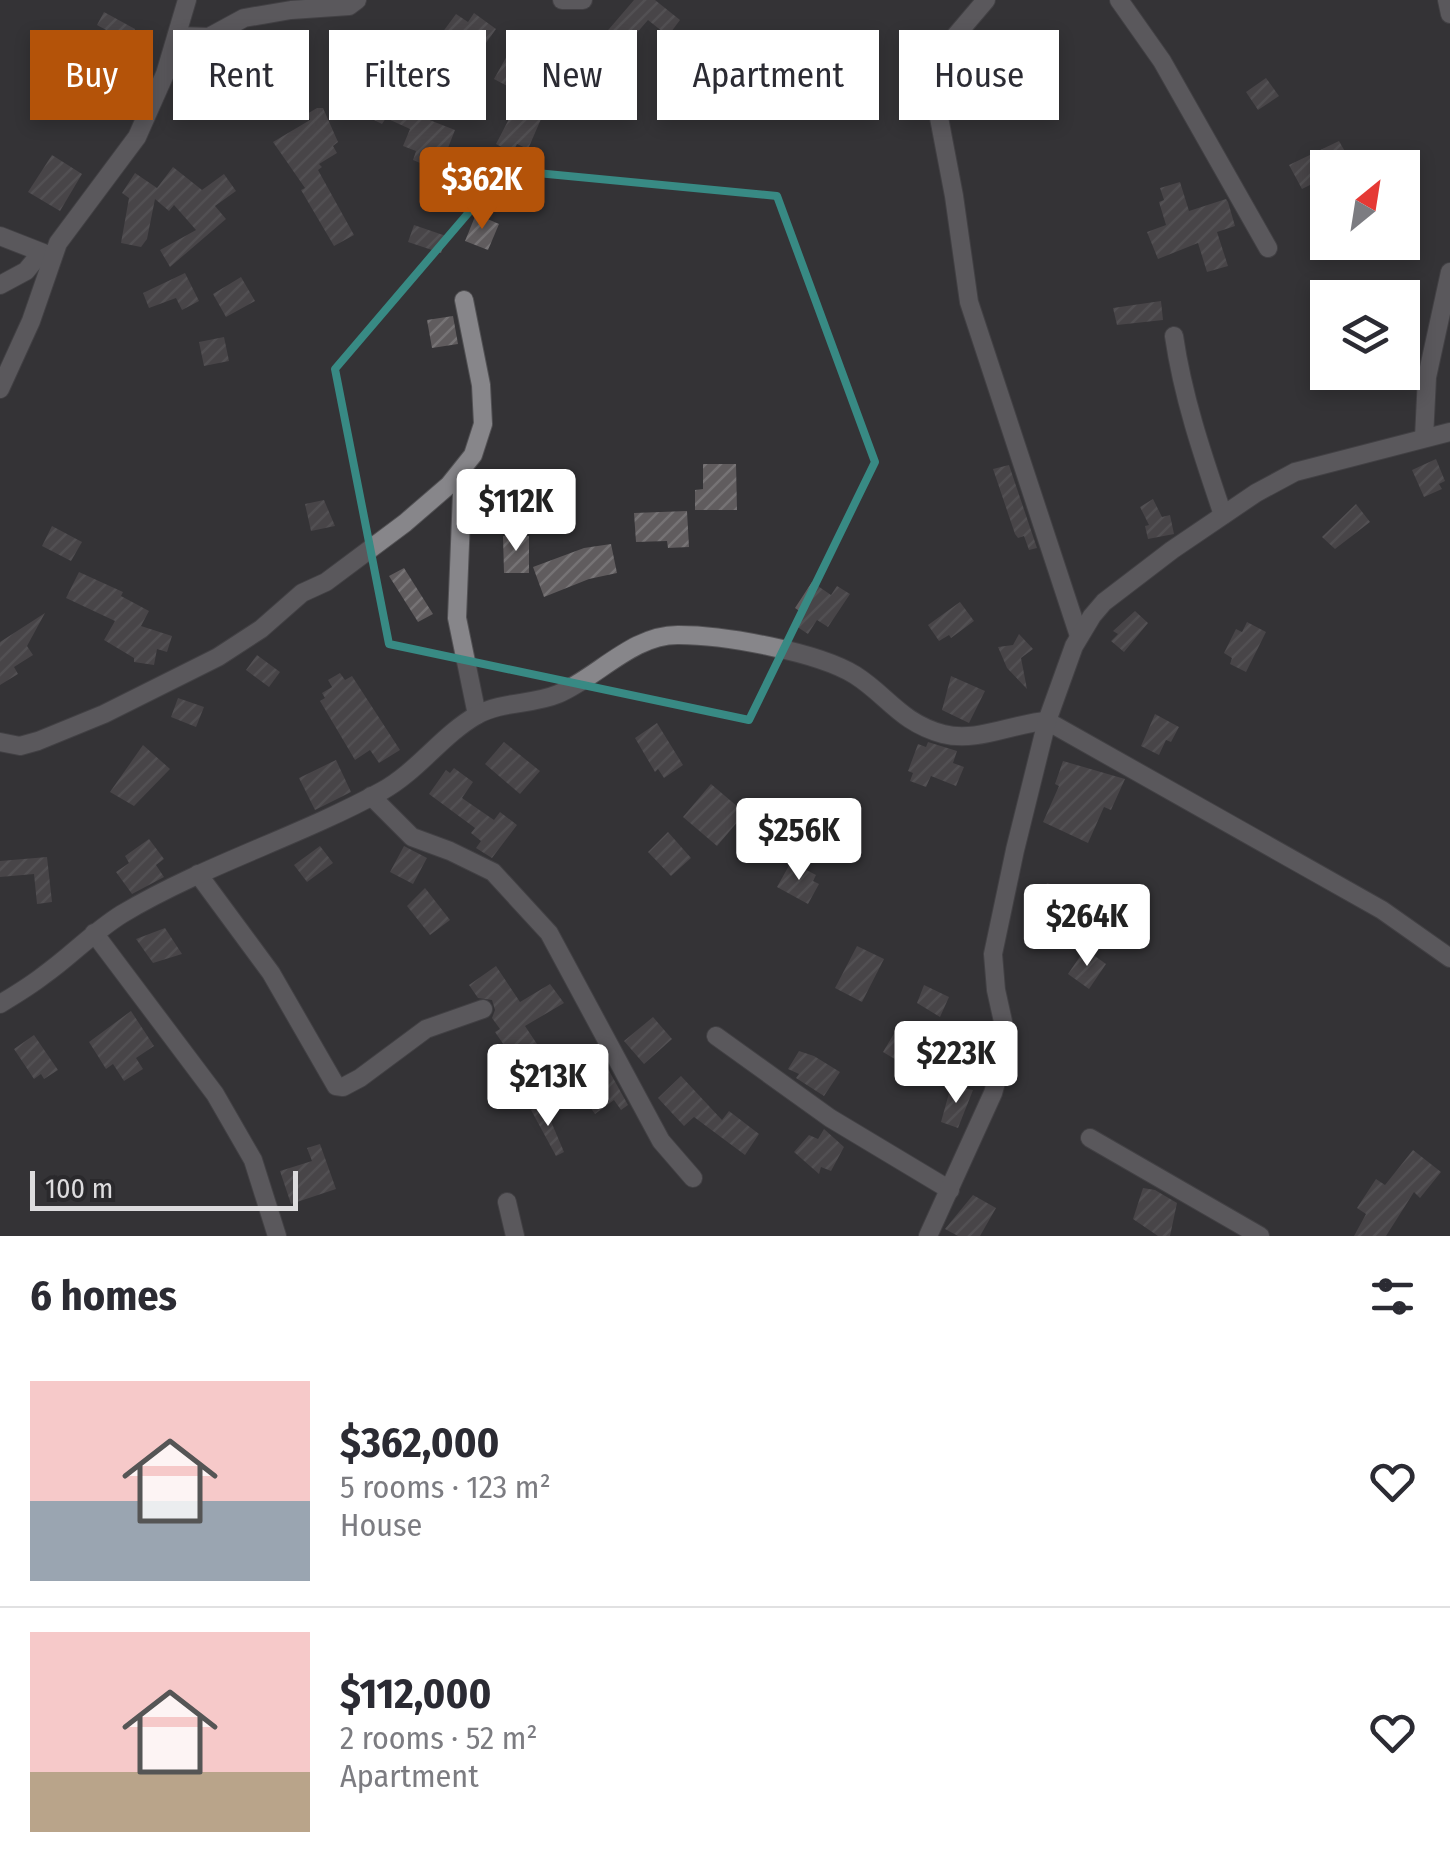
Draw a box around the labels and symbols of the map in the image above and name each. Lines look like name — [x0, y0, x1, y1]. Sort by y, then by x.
pin: $362K — [412, 147, 552, 232]
north arrow — [1310, 150, 1420, 260]
pin: $112K — [446, 469, 586, 554]
pin: $256K — [729, 798, 869, 883]
pin: $264K — [1017, 884, 1157, 969]
pin: $223K — [886, 1021, 1026, 1106]
pin: $213K — [478, 1044, 618, 1129]
scale bar — [30, 1166, 298, 1210]

